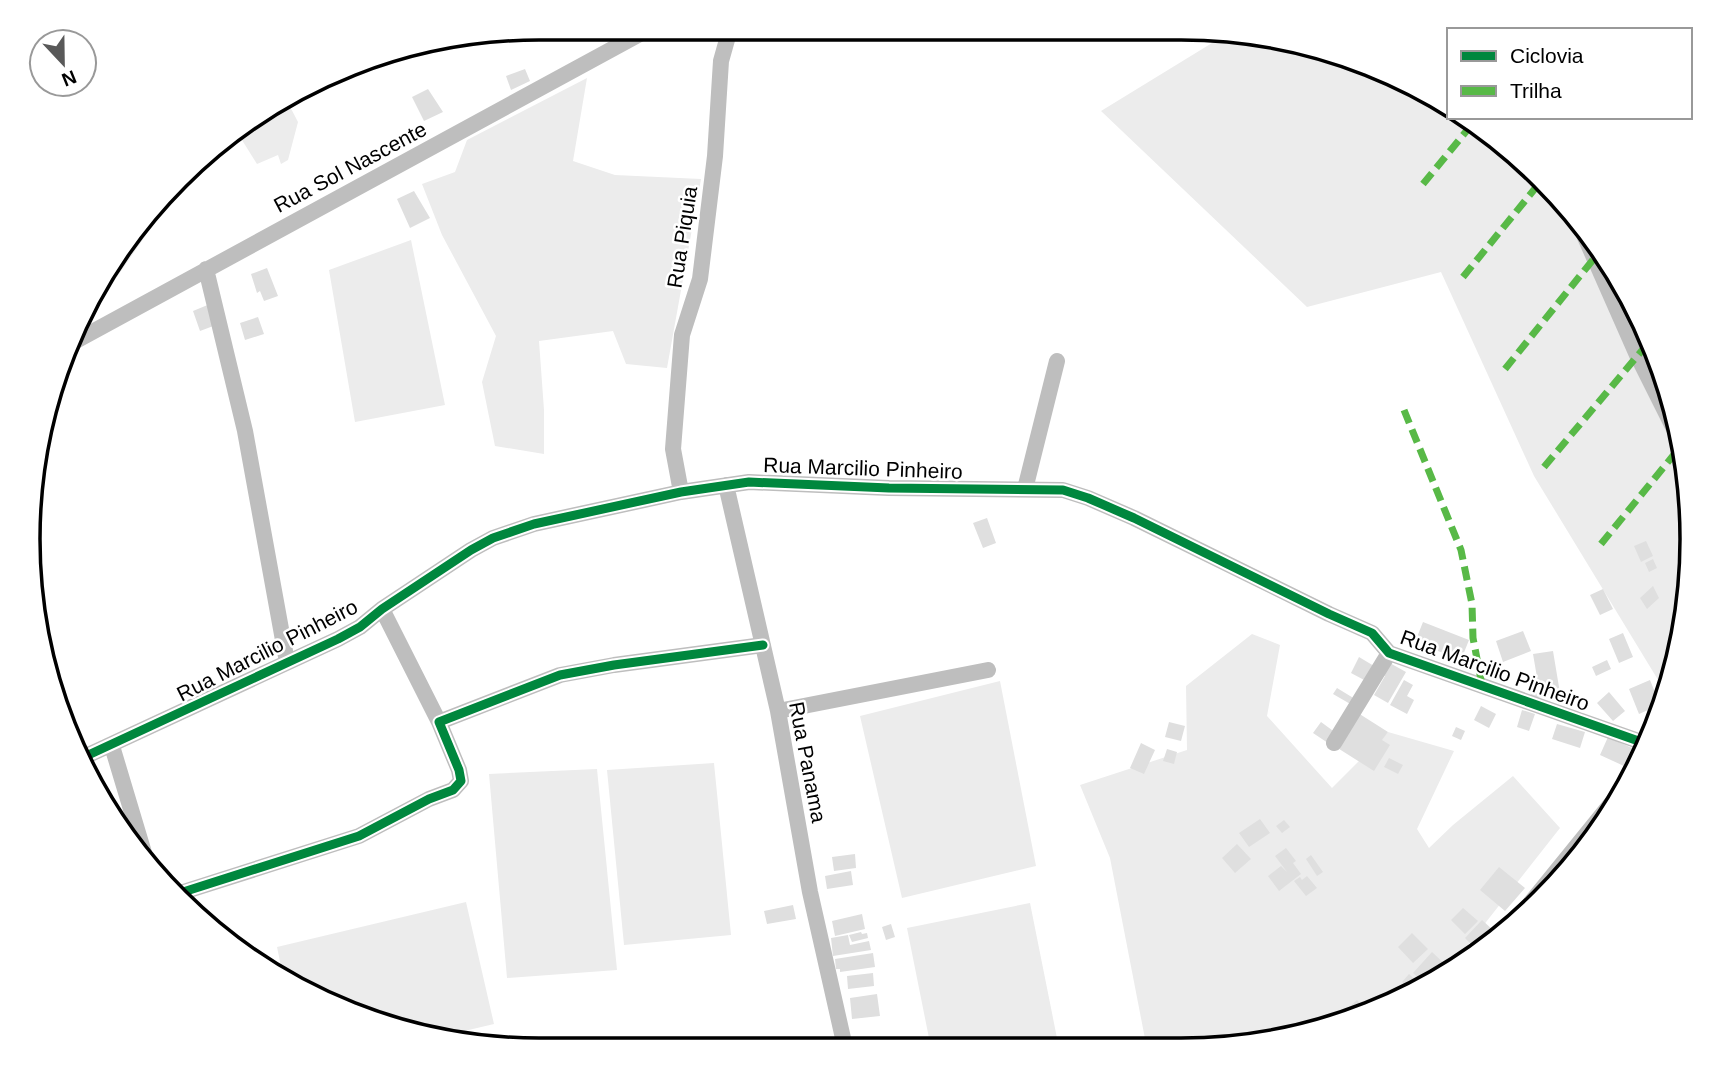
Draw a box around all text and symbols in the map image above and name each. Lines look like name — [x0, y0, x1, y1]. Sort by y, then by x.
north arrow — [28, 28, 98, 98]
legend — [1447, 28, 1692, 119]
text: Ciclovia — [1510, 44, 1584, 67]
text: N — [59, 66, 79, 91]
text: Trilha — [1510, 79, 1562, 102]
street label: Rua Sol Nascente — [270, 117, 430, 217]
street label: Rua Piquia — [663, 184, 701, 290]
street label: Rua Marcilio Pinheiro — [763, 453, 963, 483]
street label: Rua Marcilio Pinheiro — [173, 594, 361, 706]
street label: Rua Marcilio Pinheiro — [1397, 625, 1593, 715]
street label: Rua Panama — [785, 700, 831, 825]

